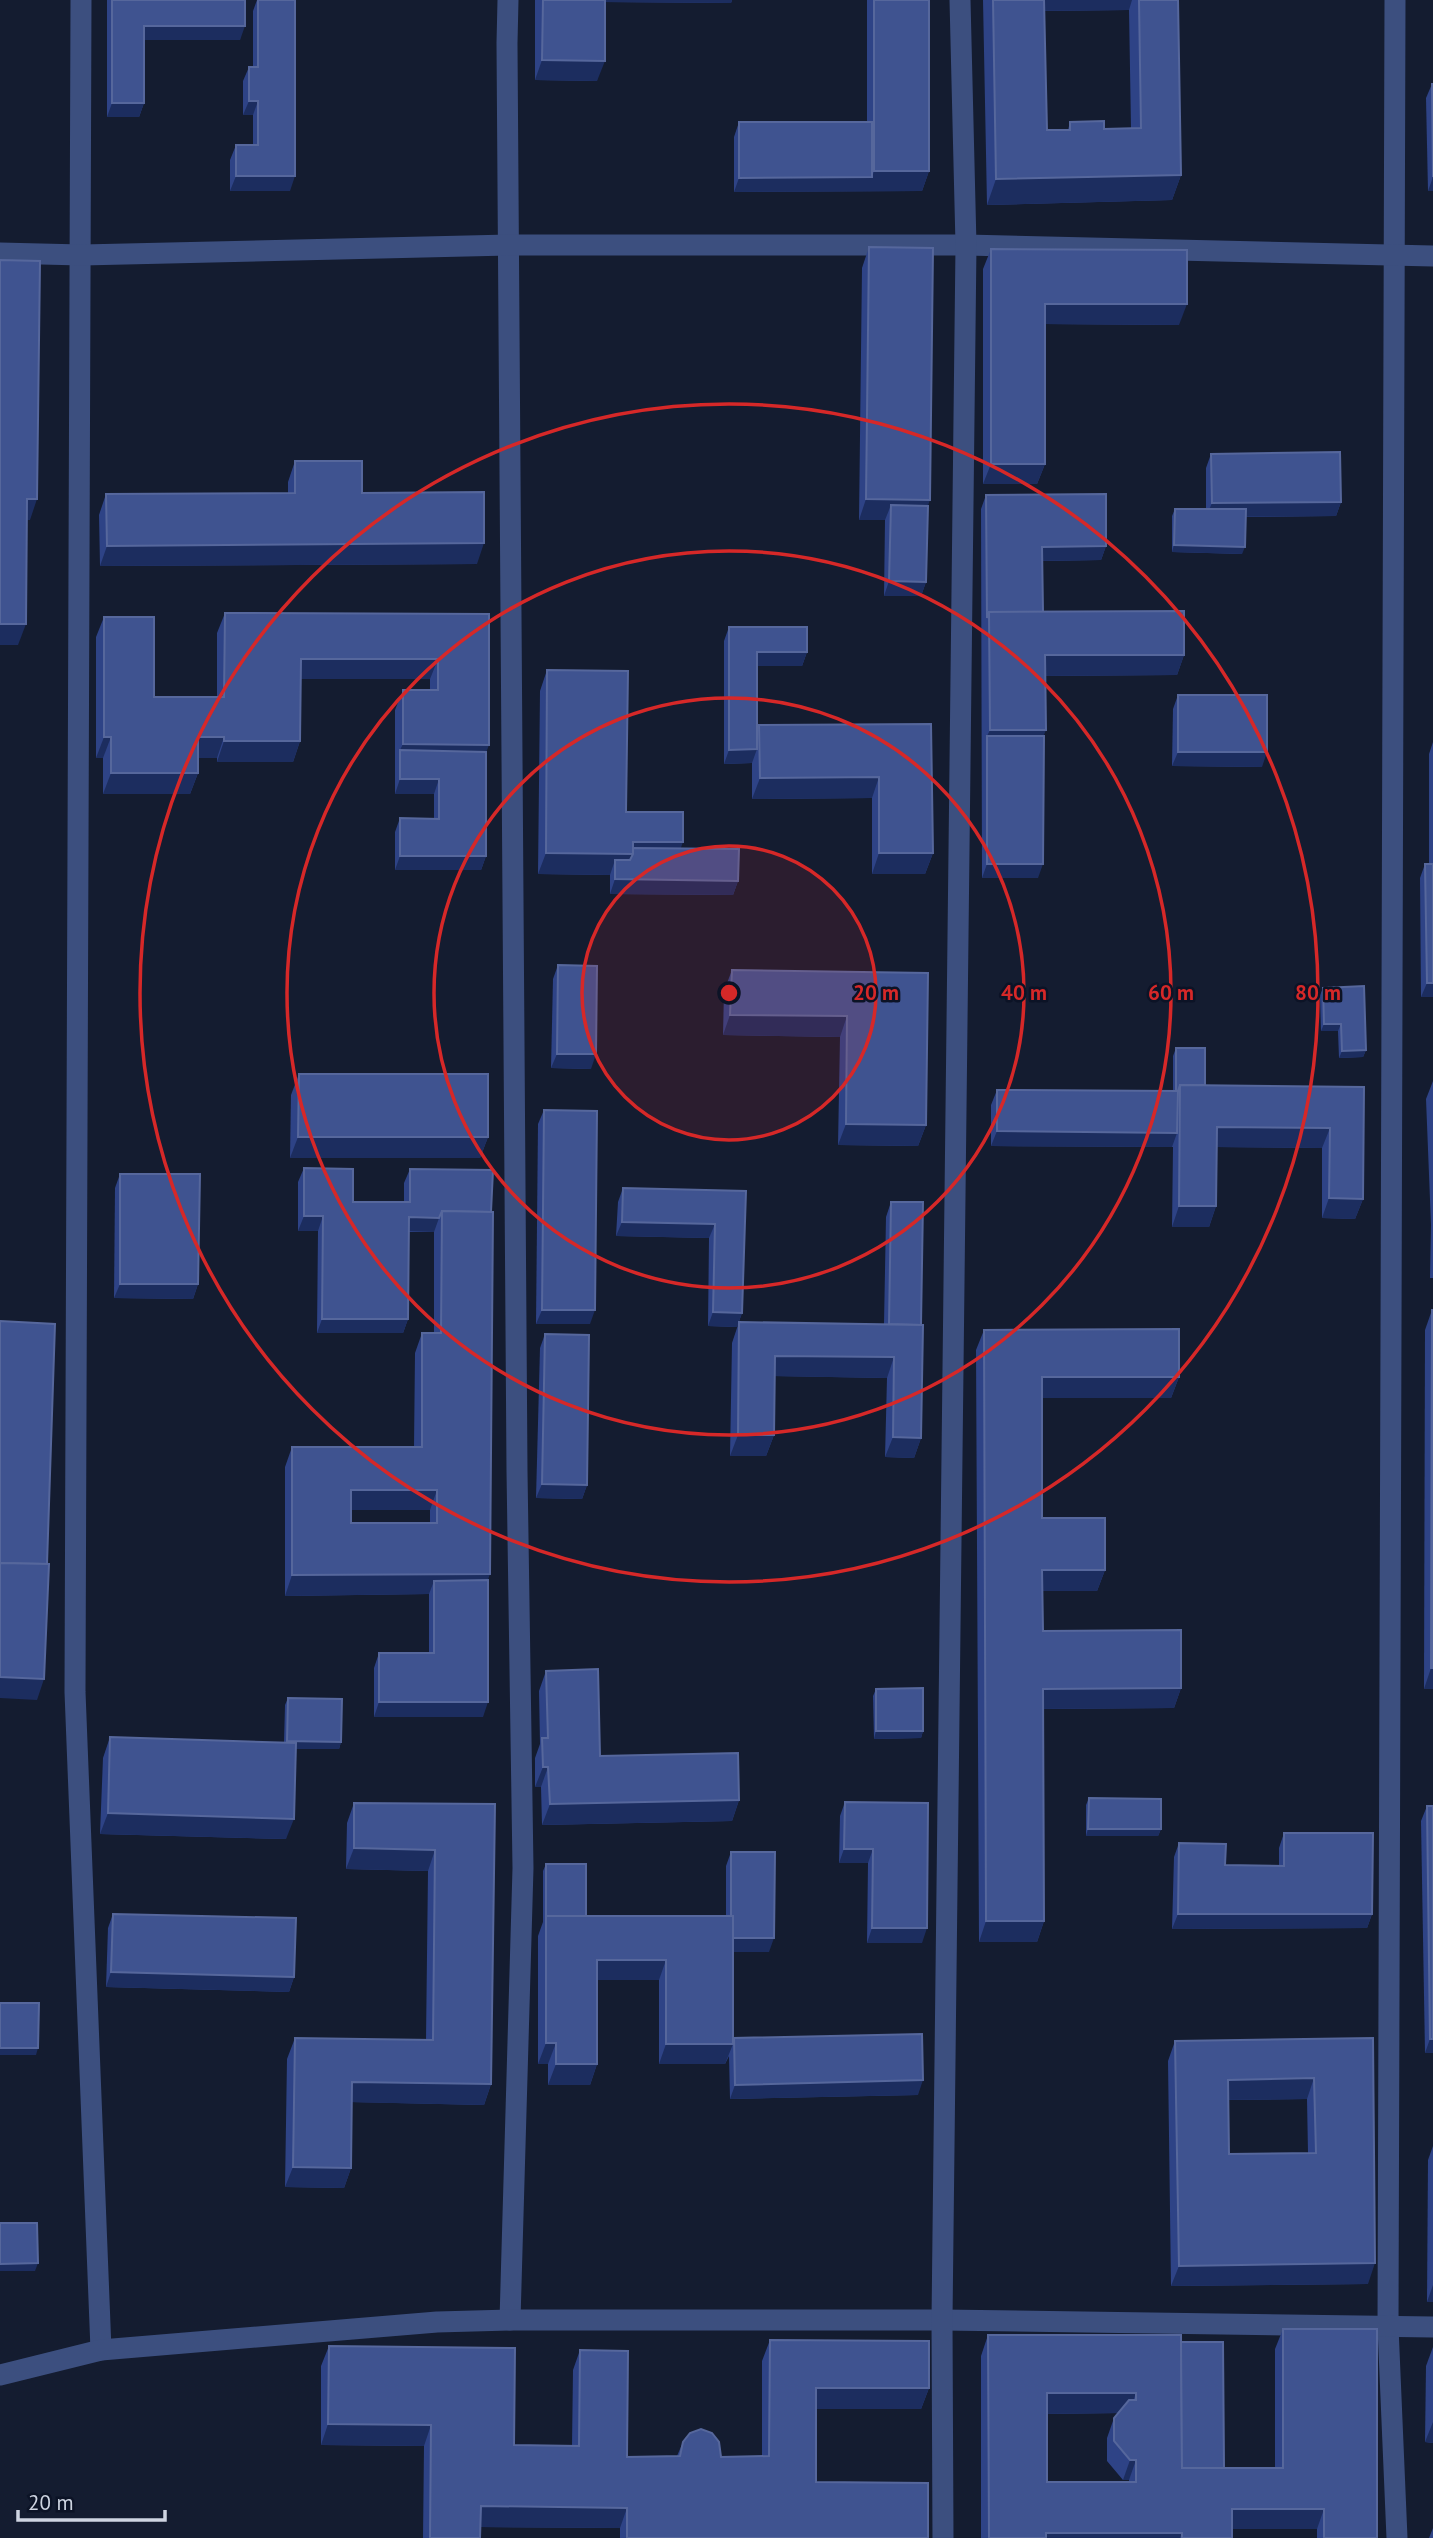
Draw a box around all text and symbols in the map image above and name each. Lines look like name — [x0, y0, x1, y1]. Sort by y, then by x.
text: 20 m — [853, 979, 899, 1006]
text: 40 m — [1001, 979, 1047, 1006]
text: 60 m — [1148, 979, 1194, 1006]
text: 80 m — [1295, 979, 1341, 1006]
centre of rings — [717, 981, 741, 1005]
scale bar — [18, 2478, 164, 2522]
text: 20 m — [28, 2489, 74, 2516]

